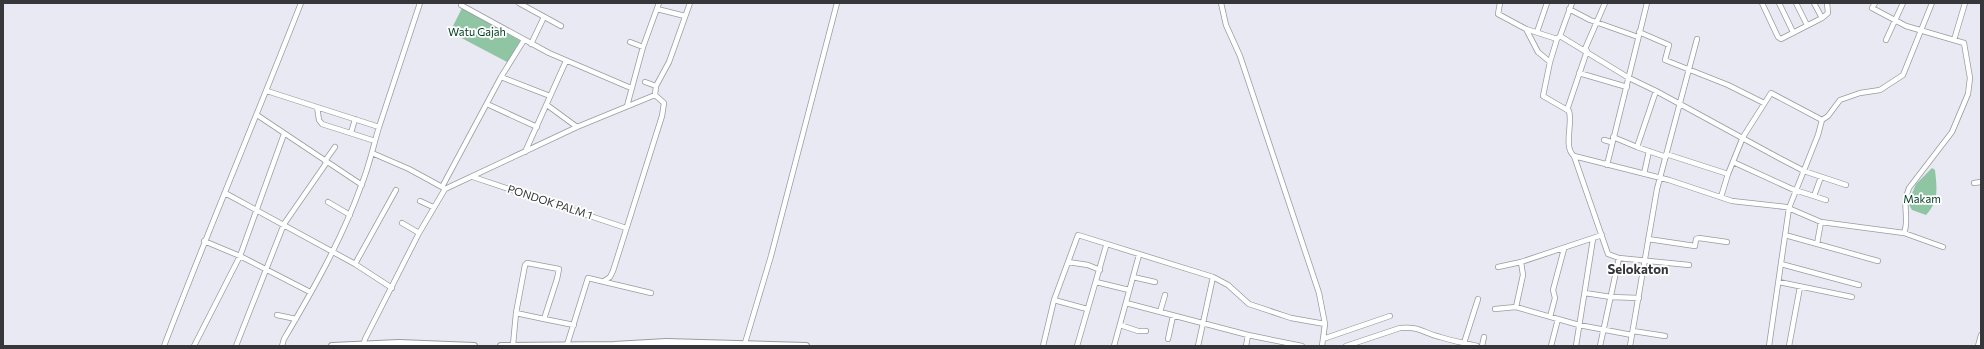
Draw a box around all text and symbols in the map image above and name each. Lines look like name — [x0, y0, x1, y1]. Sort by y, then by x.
park label: Watu Gajah — [448, 25, 506, 38]
street label: PONDOK PALM 1 — [506, 182, 594, 221]
park label: Makam — [1903, 192, 1941, 205]
district label: Selokaton — [1607, 261, 1669, 277]

